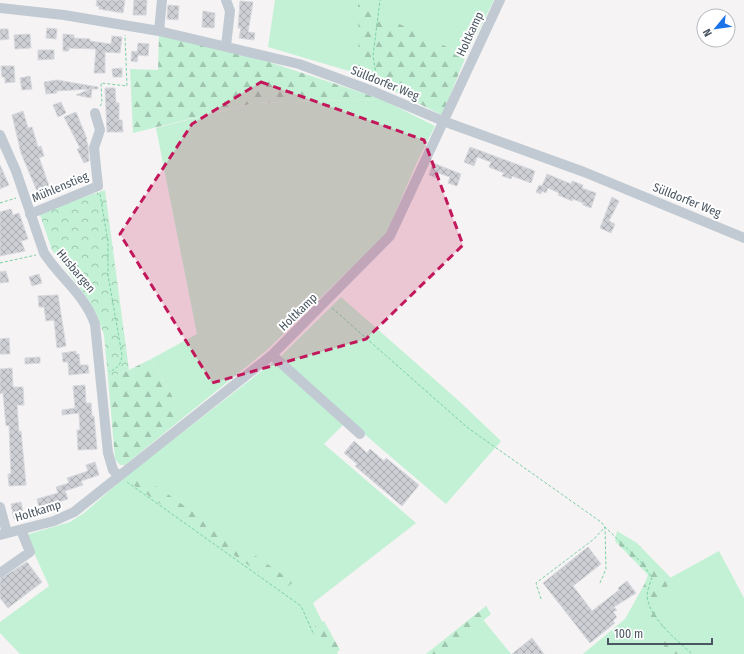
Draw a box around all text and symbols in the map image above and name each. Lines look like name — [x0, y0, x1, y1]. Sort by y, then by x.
north arrow — [696, 8, 736, 48]
street label: Holtkamp — [454, 9, 486, 59]
text: N — [700, 27, 715, 39]
street label: Sülldorfer Weg — [349, 63, 421, 103]
street label: Mühlenstieg — [30, 169, 91, 205]
street label: Sülldorfer Weg — [651, 180, 723, 220]
street label: Husbargen — [54, 246, 98, 296]
street label: Holtkamp — [276, 290, 320, 334]
street label: Holtkamp — [13, 497, 63, 525]
scale bar — [608, 620, 712, 646]
text: 100 m — [614, 627, 643, 641]

